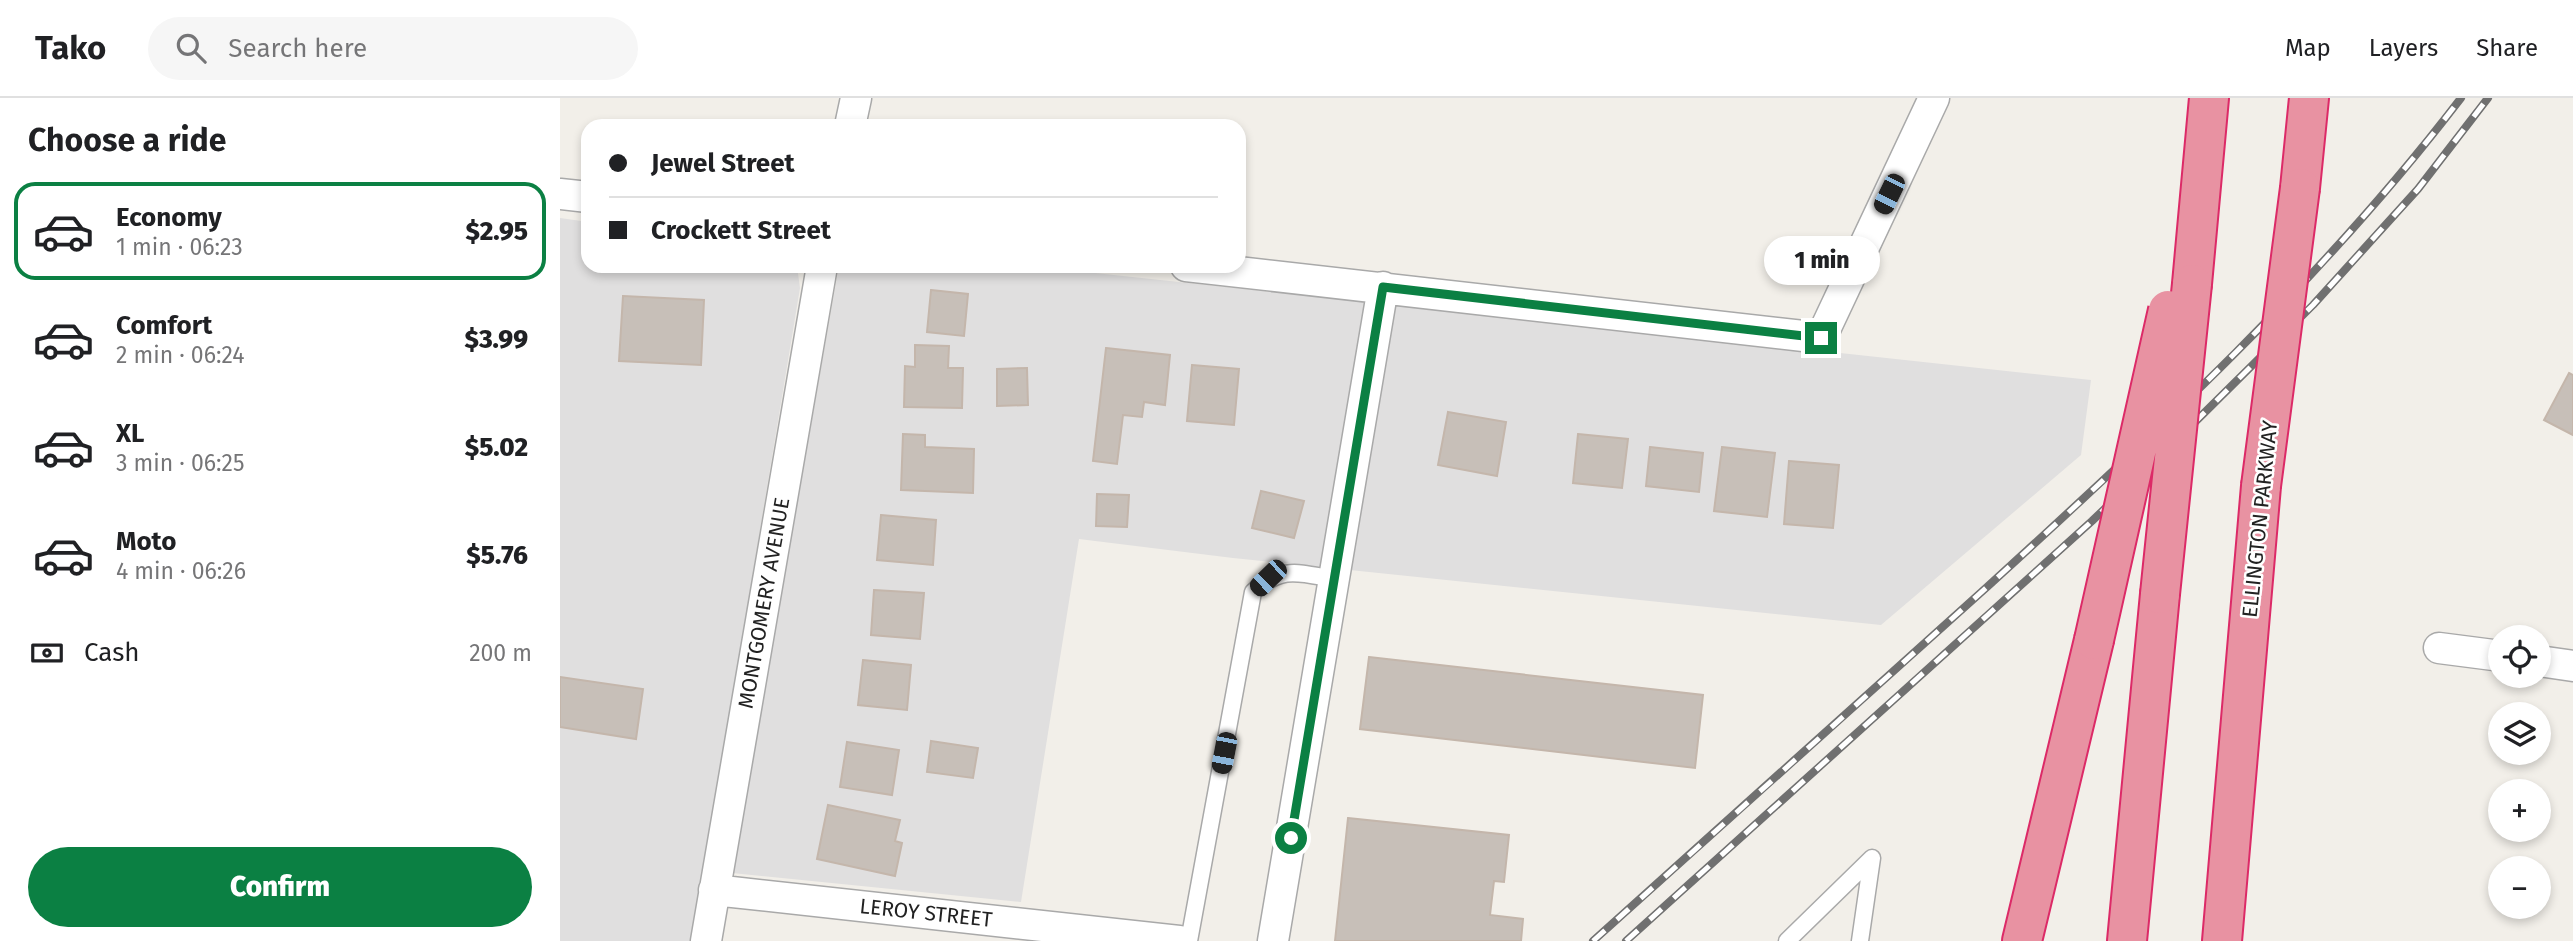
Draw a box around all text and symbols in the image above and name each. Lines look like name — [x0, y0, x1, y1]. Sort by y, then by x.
search box — [148, 17, 638, 80]
text: Tako — [35, 28, 106, 68]
icon: search — [172, 29, 210, 67]
text: Search here — [228, 33, 367, 64]
text: Map — [2285, 34, 2331, 62]
text: Layers — [2369, 34, 2438, 62]
text: Share — [2476, 34, 2538, 62]
text: Choose a ride — [28, 121, 226, 159]
text: Jewel Street — [651, 148, 795, 179]
car — [1871, 171, 1908, 217]
icon: car — [32, 200, 95, 263]
text: Economy — [116, 202, 222, 233]
text: Crockett Street — [651, 215, 831, 246]
text: $2.95 — [465, 216, 528, 247]
text: 1 min · 06:23 — [116, 233, 243, 261]
callout: 1 min — [1763, 236, 1879, 286]
text: 1 min — [1794, 246, 1850, 274]
icon: car — [32, 308, 95, 371]
text: Comfort — [116, 310, 212, 341]
route end — [1805, 322, 1837, 354]
text: $3.99 — [465, 324, 528, 355]
text: 2 min · 06:24 — [116, 341, 244, 369]
icon: car — [32, 416, 95, 479]
text: XL — [116, 418, 144, 449]
street label: ELLINGTON PARKWAY — [2237, 419, 2283, 619]
text: $5.02 — [465, 432, 528, 463]
text: 3 min · 06:25 — [116, 449, 244, 477]
street label: MONTGOMERY AVENUE — [733, 495, 795, 711]
icon: car — [32, 524, 95, 587]
text: Moto — [116, 526, 176, 557]
text: $5.76 — [466, 540, 528, 571]
car — [1246, 556, 1291, 600]
text: 4 min · 06:26 — [116, 557, 246, 585]
map controls — [2488, 625, 2551, 919]
button: locate — [2488, 625, 2551, 688]
icon: cash — [28, 634, 66, 672]
text: Cash — [84, 637, 140, 668]
text: 200 m — [469, 639, 532, 667]
button: layers — [2488, 702, 2551, 765]
car — [1210, 730, 1239, 776]
button: + — [2488, 779, 2551, 842]
route start — [1275, 822, 1307, 854]
button: Confirm — [28, 847, 532, 927]
button: − — [2488, 856, 2551, 919]
street label: LEROY STREET — [858, 893, 994, 933]

